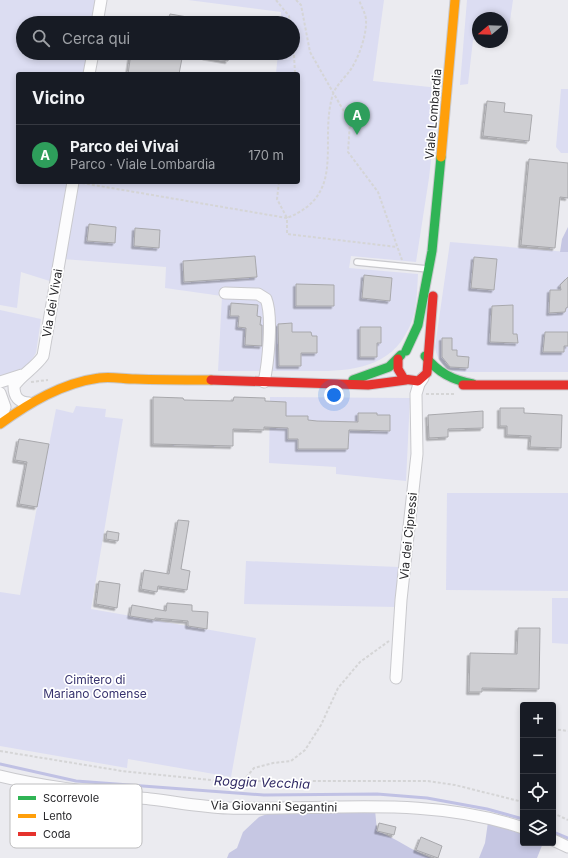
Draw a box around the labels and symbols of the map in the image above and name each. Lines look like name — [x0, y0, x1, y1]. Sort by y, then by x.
north arrow — [472, 12, 508, 48]
street label: Viale Lombardia — [422, 68, 444, 160]
pin: A — [344, 102, 370, 135]
street label: Via dei Vivai — [39, 267, 65, 339]
your location — [324, 385, 344, 405]
street label: Via dei Cipressi — [396, 491, 420, 580]
park label: Cimitero di Mariano Comense — [43, 672, 147, 701]
water label: Roggia Vecchia — [214, 772, 310, 792]
legend — [10, 784, 142, 848]
text: Scorrevole — [43, 791, 99, 805]
street label: Via Giovanni Segantini — [211, 797, 338, 815]
text: Lento — [43, 809, 73, 823]
text: Coda — [43, 827, 71, 841]

